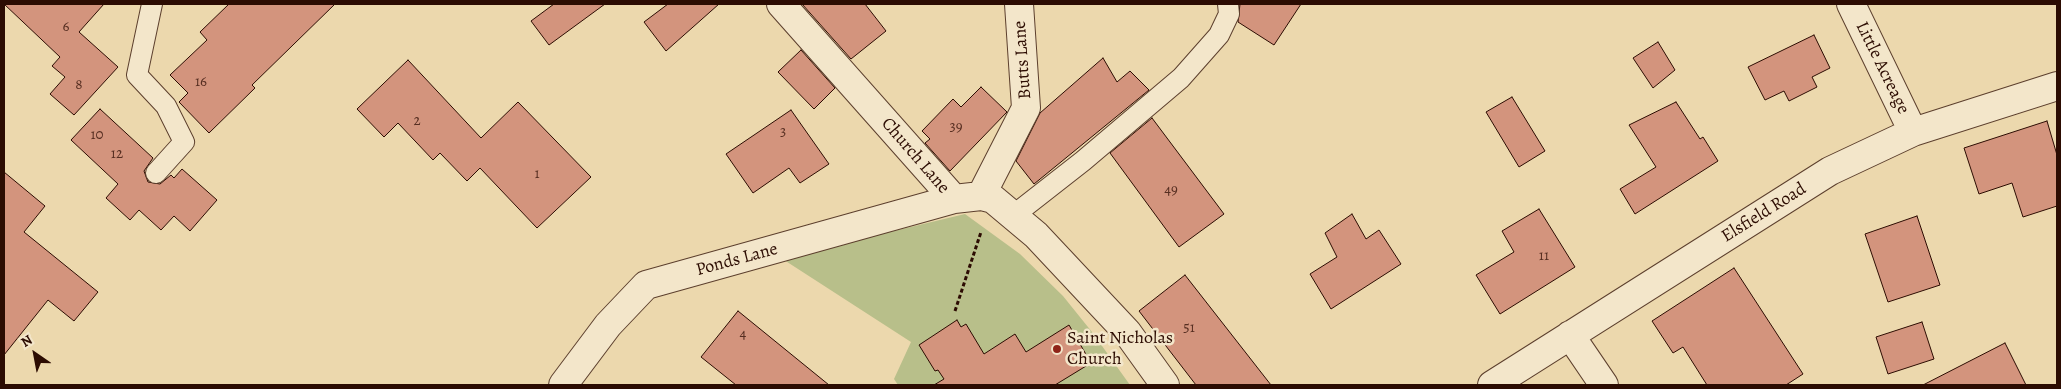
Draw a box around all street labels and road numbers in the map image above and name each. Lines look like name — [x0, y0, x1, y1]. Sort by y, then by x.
street label: Little Acreage — [1850, 18, 1914, 118]
street label: Butts Lane — [1009, 20, 1037, 100]
street label: Church Lane — [876, 114, 954, 198]
street label: Elsfield Road — [1718, 178, 1810, 248]
street label: Ponds Lane — [694, 239, 780, 281]

